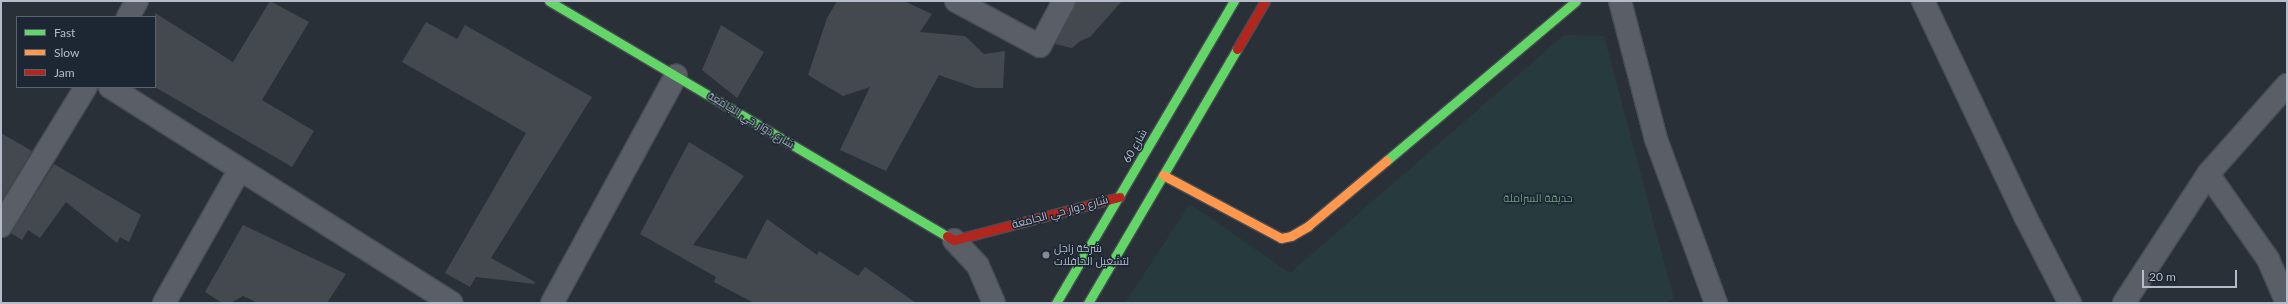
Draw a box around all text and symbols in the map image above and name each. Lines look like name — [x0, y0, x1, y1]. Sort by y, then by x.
legend — [16, 16, 156, 88]
text: Fast — [54, 25, 75, 40]
text: Slow — [54, 45, 79, 60]
text: Jam — [54, 65, 75, 80]
street label: شارع دوار حي الجامعة — [705, 89, 797, 151]
street label: شارع 60 — [1120, 127, 1150, 165]
park label: حديقة السراملة — [1503, 191, 1573, 205]
street label: شارع دوار حي الجامعة — [1010, 193, 1110, 231]
place label: شركة زاجل لتشغيل الحافلات — [1054, 242, 1129, 268]
marker: شركة زاجل لتشغيل الحافلات — [1041, 250, 1051, 260]
scale bar — [2144, 262, 2239, 288]
text: 20 m — [2149, 269, 2176, 284]

